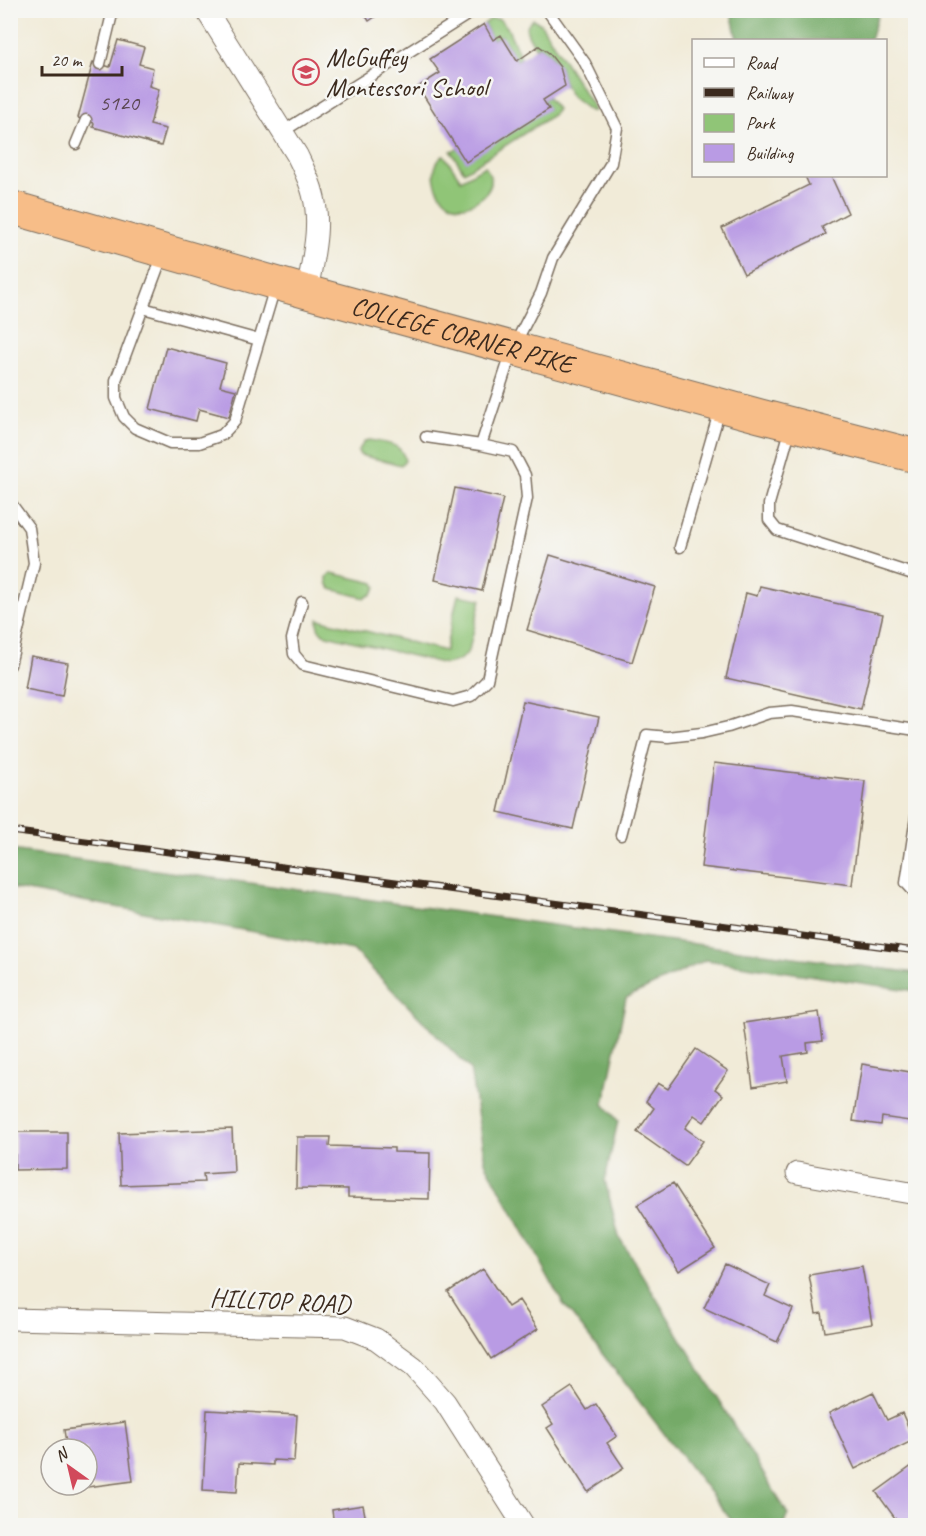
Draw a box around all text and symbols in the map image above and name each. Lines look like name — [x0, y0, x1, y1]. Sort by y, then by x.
scale bar — [42, 39, 122, 77]
legend — [692, 39, 887, 177]
place label: McGuffey Montessori School — [326, 41, 492, 104]
text: 20 m — [51, 49, 84, 71]
text: Road — [746, 52, 779, 74]
school or university icon: McGuffey Montessori School — [291, 57, 321, 87]
text: Railway — [746, 82, 794, 104]
house number: 5120 — [99, 89, 141, 117]
text: Park — [746, 112, 776, 134]
text: Building — [746, 142, 795, 164]
street label: COLLEGE CORNER PIKE — [348, 289, 580, 381]
street label: HILLTOP ROAD — [209, 1281, 353, 1321]
north arrow — [39, 1437, 99, 1497]
text: N — [51, 1443, 73, 1466]

